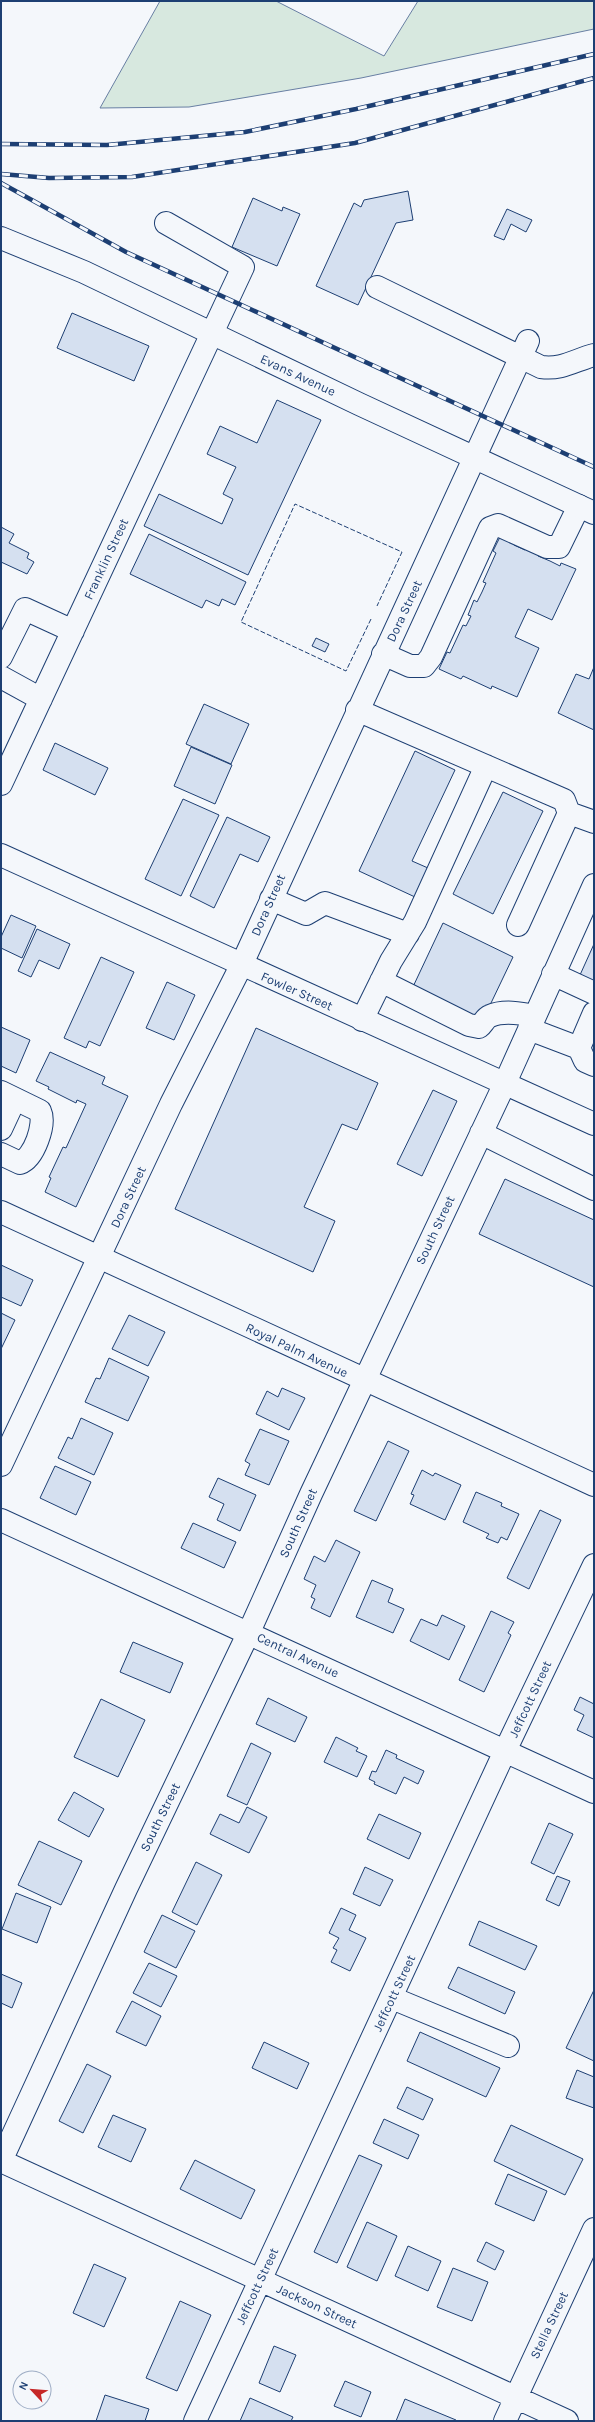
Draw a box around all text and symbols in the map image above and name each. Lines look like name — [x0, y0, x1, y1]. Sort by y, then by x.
street label: Evans Avenue — [258, 351, 338, 399]
street label: Franklin Street — [81, 516, 131, 602]
street label: Dora Street — [383, 578, 425, 644]
street label: Dora Street — [248, 872, 288, 938]
street label: Fowler Street — [259, 969, 335, 1014]
street label: Dora Street — [107, 1164, 149, 1230]
street label: South Street — [412, 1193, 458, 1267]
street label: Royal Palm Avenue — [244, 1320, 351, 1380]
street label: South Street — [276, 1486, 320, 1560]
street label: Central Avenue — [255, 1629, 342, 1681]
street label: Jeffcott Street — [506, 1658, 554, 1740]
street label: South Street — [137, 1780, 183, 1854]
street label: Jeffcott Street — [370, 1952, 418, 2034]
street label: Jeffcott Street — [233, 2245, 281, 2327]
street label: Jackson Street — [274, 2281, 360, 2331]
street label: Stella Street — [527, 2289, 571, 2361]
north arrow — [12, 2370, 52, 2410]
text: N — [16, 2379, 31, 2392]

